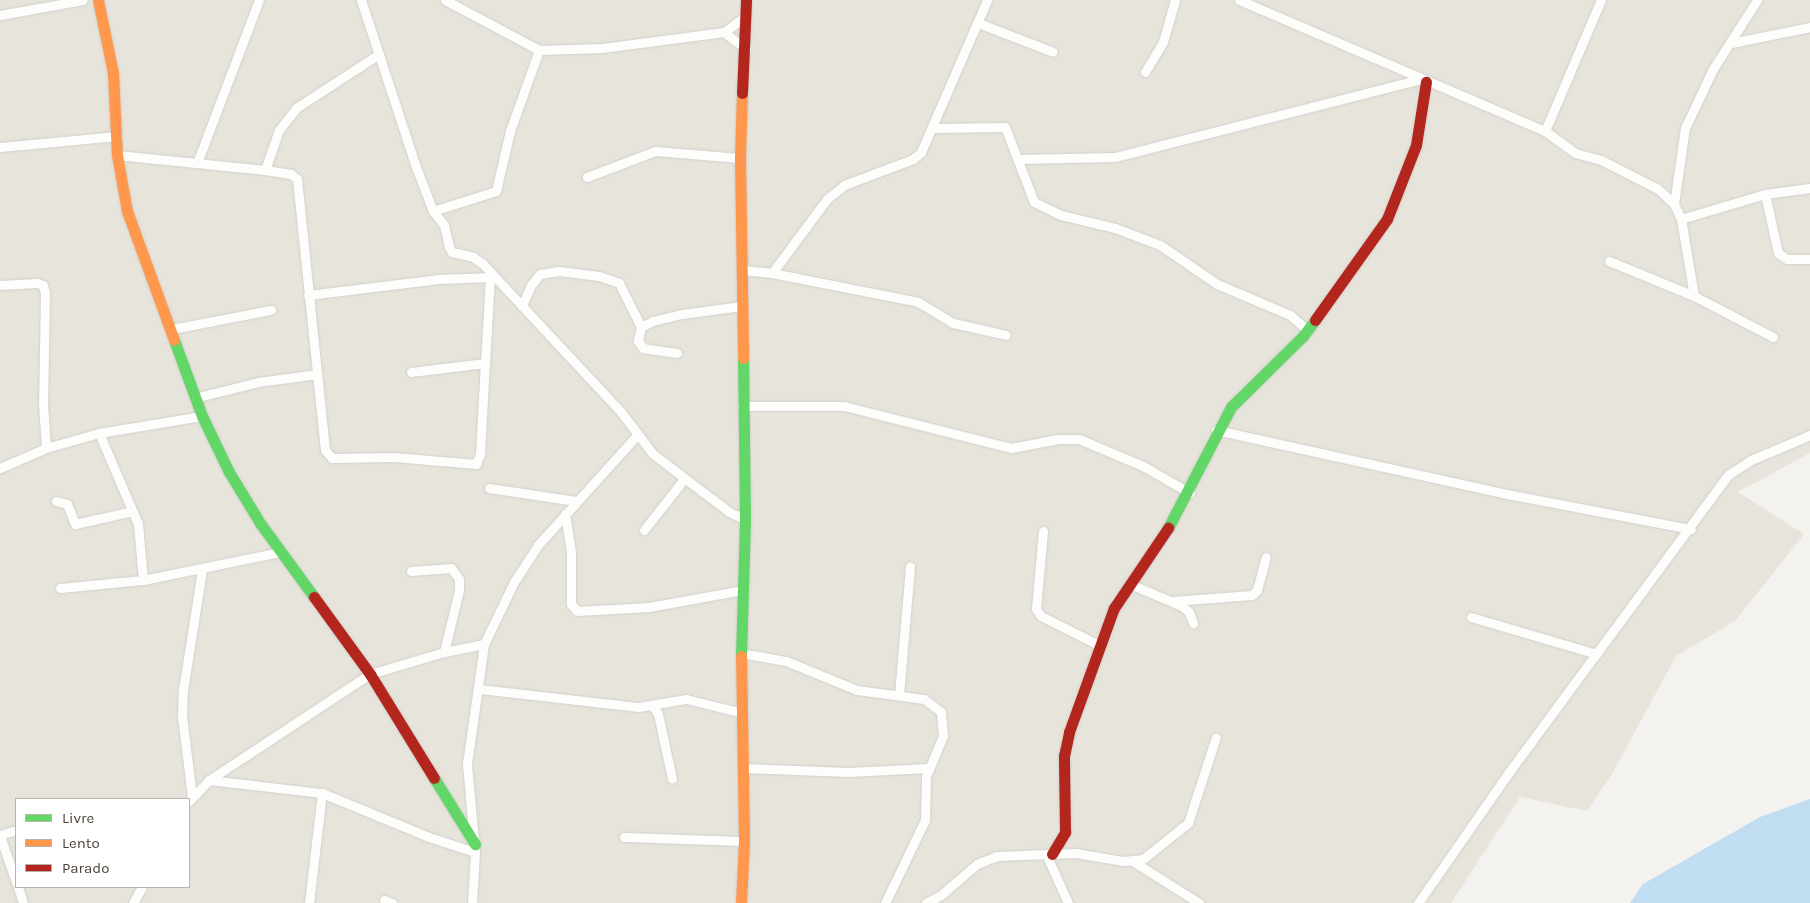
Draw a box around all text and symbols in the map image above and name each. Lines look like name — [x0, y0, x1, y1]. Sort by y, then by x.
legend — [15, 798, 190, 888]
text: Livre — [62, 809, 94, 827]
text: Lento — [62, 834, 100, 852]
text: Parado — [62, 859, 109, 877]

